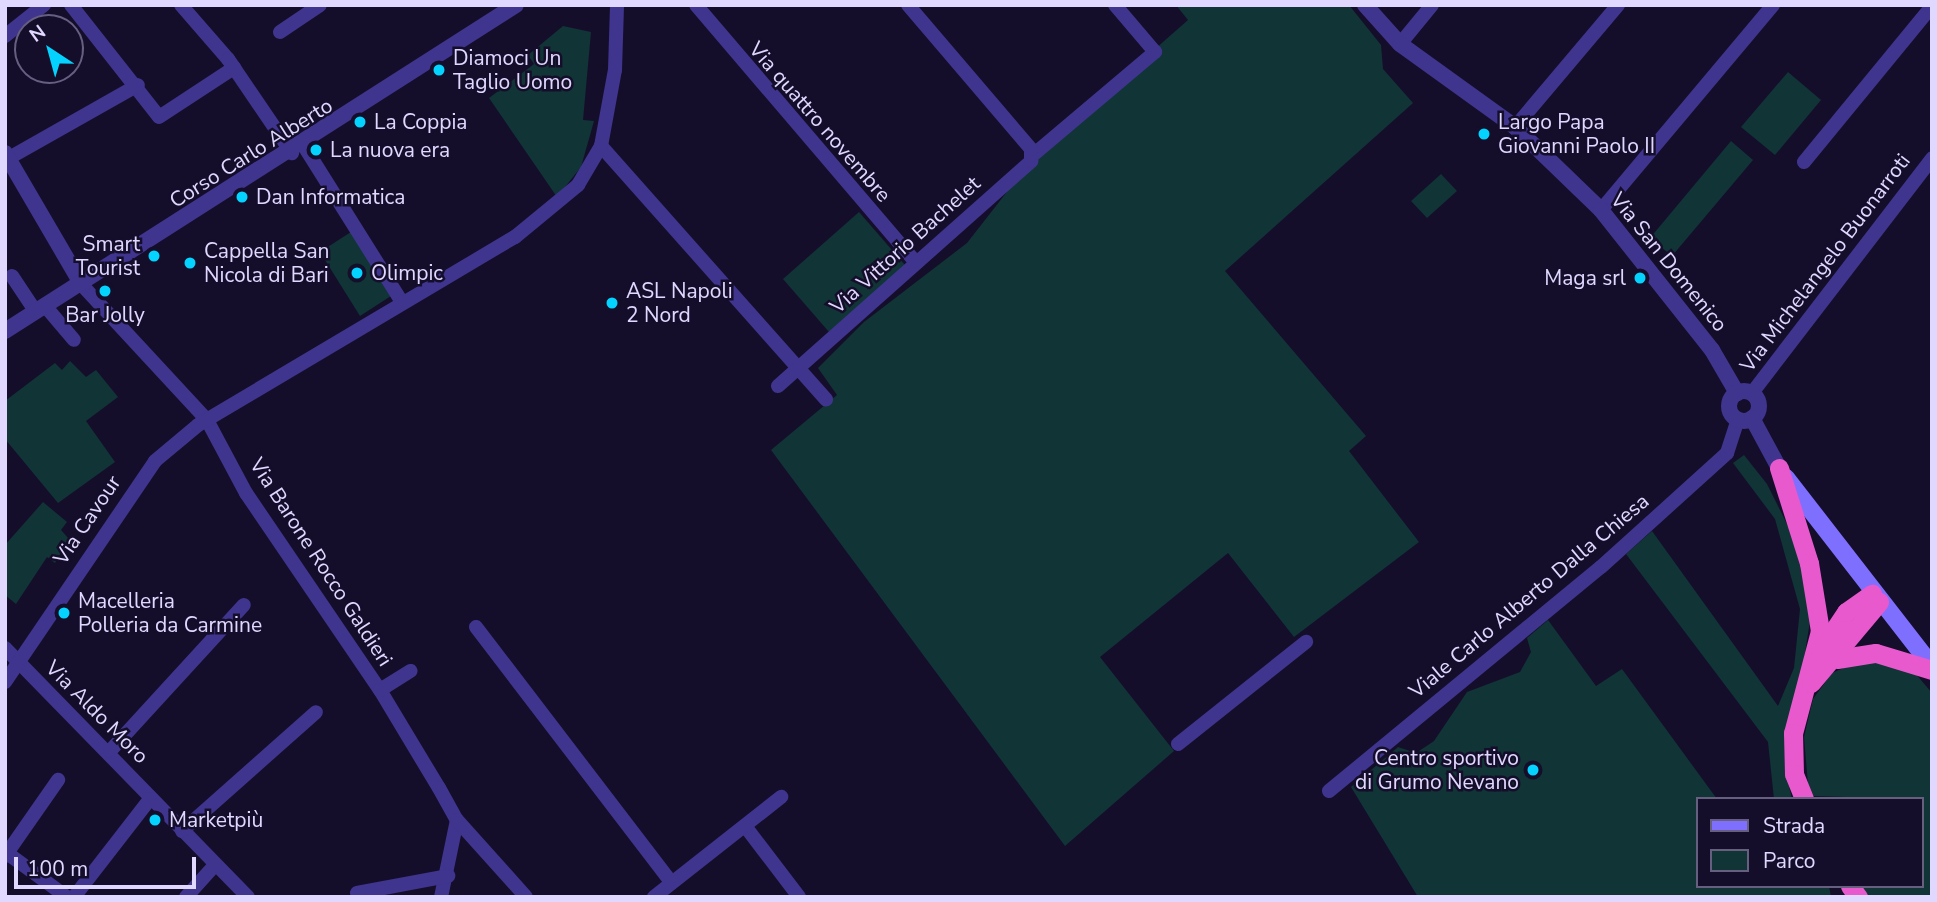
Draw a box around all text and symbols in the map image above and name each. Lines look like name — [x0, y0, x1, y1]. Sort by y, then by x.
north arrow — [14, 14, 84, 84]
text: N — [24, 19, 51, 48]
street label: Via quattro novembre — [744, 37, 896, 207]
place label: Diamoci Un Taglio Uomo — [453, 45, 572, 95]
marker: Diamoci Un Taglio Uomo — [431, 62, 447, 78]
street label: Corso Carlo Alberto — [165, 93, 337, 213]
place label: La Coppia — [374, 109, 467, 135]
place label: Largo Papa Giovanni Paolo II — [1498, 109, 1655, 159]
marker: La Coppia — [352, 114, 368, 130]
marker: Largo Papa Giovanni Paolo II — [1476, 126, 1492, 142]
place label: La nuova era — [330, 137, 450, 163]
marker: La nuova era — [308, 142, 324, 158]
street label: Via Michelangelo Buonarroti — [1735, 149, 1915, 377]
street label: Via Vittorio Bachelet — [825, 171, 985, 319]
place label: Dan Informatica — [256, 184, 405, 210]
street label: Via San Domenico — [1605, 187, 1733, 337]
marker: Dan Informatica — [234, 189, 250, 205]
place label: Smart Tourist — [76, 231, 140, 281]
place label: Cappella San Nicola di Bari — [204, 238, 330, 288]
marker: Smart Tourist — [146, 248, 162, 264]
marker: Cappella San Nicola di Bari — [182, 255, 198, 271]
place label: Olimpic — [371, 260, 443, 286]
marker: Olimpic — [349, 265, 365, 281]
place label: Maga srl — [1544, 265, 1626, 291]
marker: Maga srl — [1632, 270, 1648, 286]
place label: ASL Napoli 2 Nord — [626, 278, 733, 328]
marker: Bar Jolly — [97, 283, 113, 299]
marker: ASL Napoli 2 Nord — [604, 295, 620, 311]
place label: Bar Jolly — [65, 302, 145, 328]
street label: Via Barone Rocco Galdieri — [244, 453, 398, 671]
street label: Via Cavour — [48, 471, 126, 569]
street label: Viale Carlo Alberto Dalla Chiesa — [1404, 488, 1654, 704]
place label: Macelleria Polleria da Carmine — [78, 588, 262, 638]
marker: Macelleria Polleria da Carmine — [56, 605, 72, 621]
street label: Via Aldo Moro — [40, 655, 154, 769]
place label: Centro sportivo di Grumo Nevano — [1355, 745, 1519, 795]
marker: Centro sportivo di Grumo Nevano — [1525, 762, 1541, 778]
legend — [1696, 797, 1923, 888]
place label: Marketpiù — [169, 807, 263, 833]
marker: Marketpiù — [147, 812, 163, 828]
text: Strada — [1763, 812, 1825, 840]
scale bar — [18, 842, 200, 886]
text: Parco — [1763, 847, 1816, 875]
text: 100 m — [27, 855, 88, 883]

